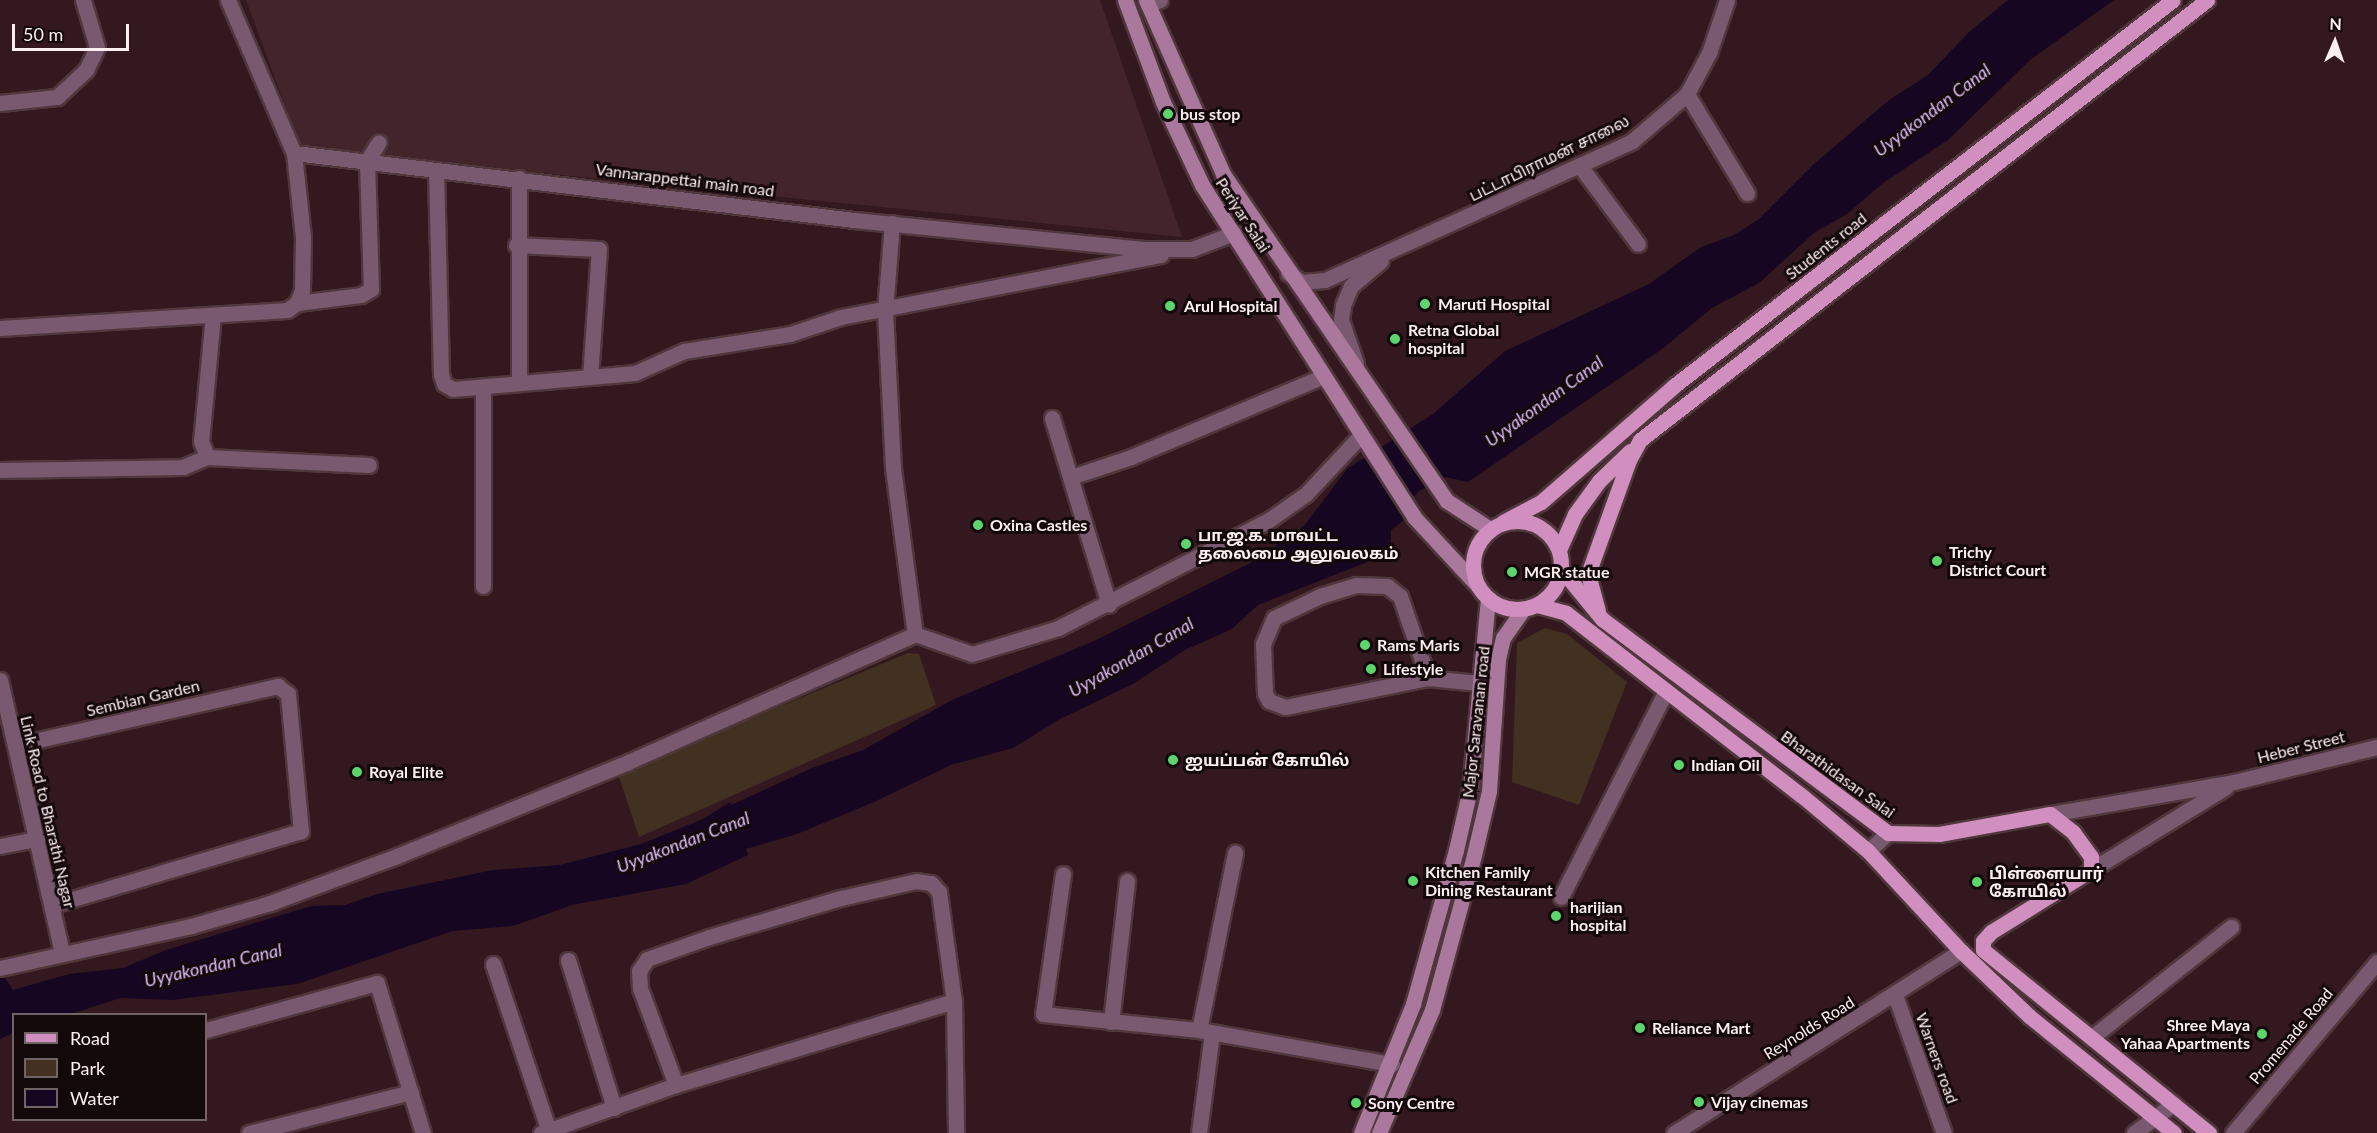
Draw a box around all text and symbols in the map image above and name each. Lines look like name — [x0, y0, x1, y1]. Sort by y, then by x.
scale bar — [15, 12, 132, 50]
north arrow — [2305, 12, 2365, 72]
text: N — [2329, 14, 2342, 33]
text: 50 m — [23, 23, 63, 45]
water label: Uyyakondan Canal — [1869, 59, 1995, 161]
place label: bus stop — [1180, 104, 1240, 124]
marker: bus stop — [1161, 107, 1175, 121]
street label: பட்டாபிராமன் சாலை — [1466, 111, 1632, 205]
street label: Vannarappettai main road — [595, 160, 775, 200]
street label: Periyar Salai — [1212, 174, 1274, 256]
street label: Students road — [1782, 208, 1870, 284]
place label: Maruti Hospital — [1438, 294, 1550, 314]
marker: Maruti Hospital — [1416, 295, 1434, 313]
place label: Arul Hospital — [1184, 296, 1277, 316]
marker: Arul Hospital — [1161, 297, 1179, 315]
place label: Retna Global hospital — [1408, 320, 1499, 358]
marker: Retna Global hospital — [1386, 330, 1404, 348]
water label: Uyyakondan Canal — [1481, 351, 1607, 451]
place label: Oxina Castles — [990, 515, 1087, 535]
marker: Oxina Castles — [971, 518, 985, 532]
place label: பா.ஜ.க. மாவட்ட தலைமை அலுவலகம் — [1198, 525, 1399, 563]
marker: பா.ஜ.க. மாவட்ட தலைமை அலுவலகம் — [1179, 537, 1193, 551]
place label: Trichy District Court — [1949, 542, 2046, 580]
marker: Trichy District Court — [1930, 554, 1944, 568]
place label: MGR statue — [1524, 562, 1609, 582]
marker: MGR statue — [1505, 565, 1519, 579]
water label: Uyyakondan Canal — [1065, 612, 1197, 702]
place label: Rams Maris — [1377, 635, 1460, 655]
marker: Rams Maris — [1358, 638, 1372, 652]
street label: Major Saravanan road — [1458, 645, 1494, 799]
place label: Lifestyle — [1383, 659, 1443, 679]
marker: Lifestyle — [1364, 662, 1378, 676]
street label: Sembian Garden — [85, 676, 201, 720]
street label: Link Road to Bharathi Nagar — [17, 714, 79, 910]
street label: Bharathidasan Salai — [1777, 726, 1899, 822]
street label: Heber Street — [2255, 727, 2347, 767]
place label: ஐயப்பன் கோயில் — [1185, 750, 1349, 770]
marker: ஐயப்பன் கோயில் — [1166, 753, 1180, 767]
place label: Indian Oil — [1691, 755, 1760, 775]
marker: Indian Oil — [1672, 758, 1686, 772]
place label: Royal Elite — [369, 762, 444, 782]
marker: Royal Elite — [350, 765, 364, 779]
water label: Uyyakondan Canal — [613, 807, 753, 877]
place label: Kitchen Family Dining Restaurant — [1425, 862, 1553, 900]
place label: பிள்ளையார் கோயில் — [1989, 863, 2104, 901]
marker: Kitchen Family Dining Restaurant — [1406, 874, 1420, 888]
marker: பிள்ளையார் கோயில் — [1970, 875, 1984, 889]
place label: harijian hospital — [1570, 897, 1626, 935]
marker: harijian hospital — [1547, 907, 1565, 925]
water label: Uyyakondan Canal — [142, 939, 284, 991]
street label: Promenade Road — [2245, 984, 2337, 1088]
street label: Reynolds Road — [1760, 993, 1858, 1063]
street label: Warners road — [1912, 1010, 1962, 1106]
legend — [12, 1013, 207, 1121]
place label: Shree Maya Yahaa Apartments — [2120, 1015, 2250, 1053]
place label: Reliance Mart — [1652, 1018, 1750, 1038]
marker: Reliance Mart — [1633, 1021, 1647, 1035]
text: Road — [70, 1027, 110, 1049]
marker: Shree Maya Yahaa Apartments — [2255, 1027, 2269, 1041]
text: Park — [70, 1057, 105, 1079]
text: Water — [70, 1087, 119, 1109]
place label: Vijay cinemas — [1711, 1092, 1808, 1112]
place label: Sony Centre — [1368, 1093, 1455, 1113]
marker: Vijay cinemas — [1692, 1095, 1706, 1109]
marker: Sony Centre — [1349, 1096, 1363, 1110]

